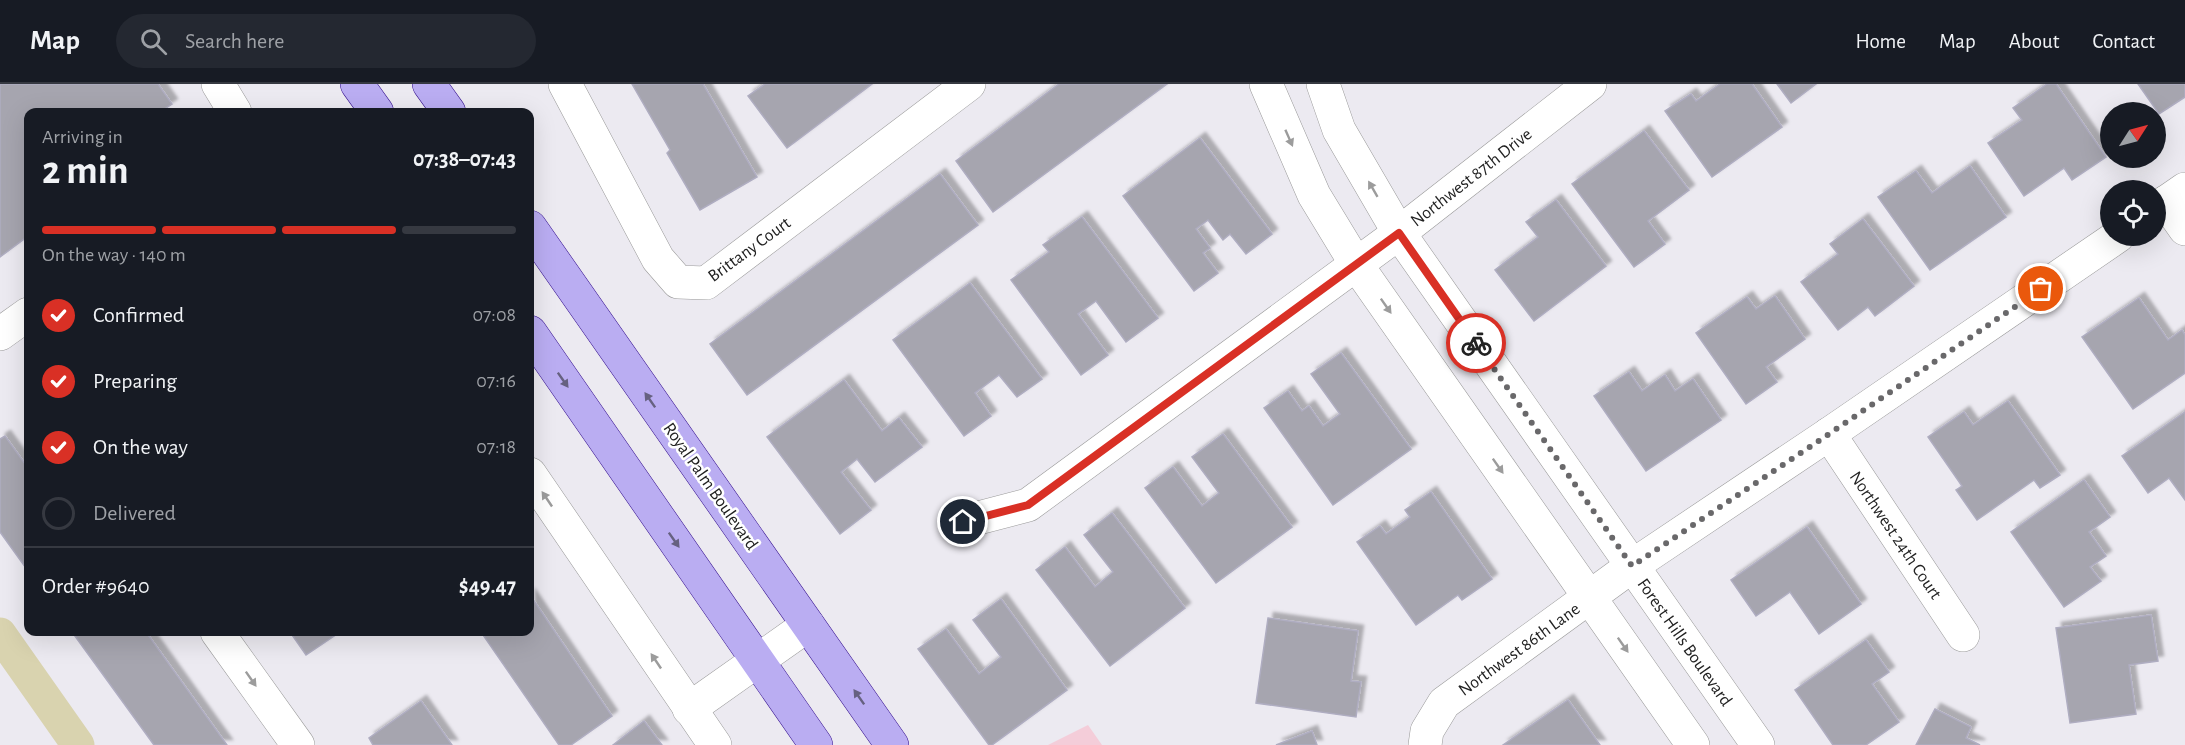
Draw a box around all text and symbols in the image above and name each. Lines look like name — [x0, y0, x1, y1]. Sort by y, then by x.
search box — [116, 14, 536, 68]
icon: search — [137, 25, 170, 58]
text: Map — [30, 27, 80, 55]
text: Search here — [185, 30, 284, 52]
text: Home — [1855, 31, 1906, 52]
text: Map — [1939, 31, 1976, 52]
text: About — [2009, 31, 2059, 52]
text: Contact — [2092, 31, 2155, 52]
north arrow — [2100, 102, 2166, 168]
map controls — [2100, 102, 2166, 246]
street label: Northwest 87th Drive — [1408, 125, 1536, 231]
text: Arriving in — [42, 127, 123, 147]
one-way arrow — [1284, 129, 1293, 146]
text: 07:38–07:43 — [413, 148, 516, 170]
text: 2 min — [42, 152, 129, 191]
button: locate — [2100, 180, 2166, 246]
one-way arrow — [1368, 181, 1379, 197]
street label: Brittany Court — [705, 214, 794, 286]
text: On the way · 140 m — [42, 245, 186, 265]
pin — [2015, 263, 2066, 314]
icon: bag — [2024, 272, 2057, 305]
one-way arrow — [1380, 298, 1392, 314]
icon: check — [42, 299, 75, 332]
text: Confirmed — [93, 304, 184, 326]
text: 07:08 — [472, 305, 516, 325]
courier — [1446, 313, 1506, 373]
icon: bike — [1460, 327, 1493, 360]
icon: check — [42, 365, 75, 398]
text: Preparing — [93, 370, 177, 392]
text: 07:16 — [476, 371, 516, 391]
one-way arrow — [557, 371, 569, 387]
one-way arrow — [644, 392, 656, 408]
street label: Royal Palm Boulevard — [660, 420, 761, 554]
icon: check — [42, 431, 75, 464]
text: On the way — [93, 436, 188, 458]
text: 07:18 — [476, 437, 516, 457]
one-way arrow — [1492, 457, 1504, 473]
street label: Northwest 24th Court — [1846, 468, 1945, 603]
one-way arrow — [542, 491, 553, 507]
pin — [937, 496, 988, 547]
text: Delivered — [93, 502, 176, 524]
icon: home — [946, 505, 979, 538]
one-way arrow — [668, 532, 679, 548]
text: Order #9640 — [42, 575, 150, 597]
text: $49.47 — [459, 575, 516, 597]
street label: Forest Hills Boulevard — [1633, 575, 1735, 710]
street label: Northwest 86th Lane — [1456, 600, 1584, 700]
one-way arrow — [1617, 637, 1628, 653]
one-way arrow — [650, 653, 662, 669]
one-way arrow — [245, 671, 257, 687]
one-way arrow — [854, 689, 865, 705]

